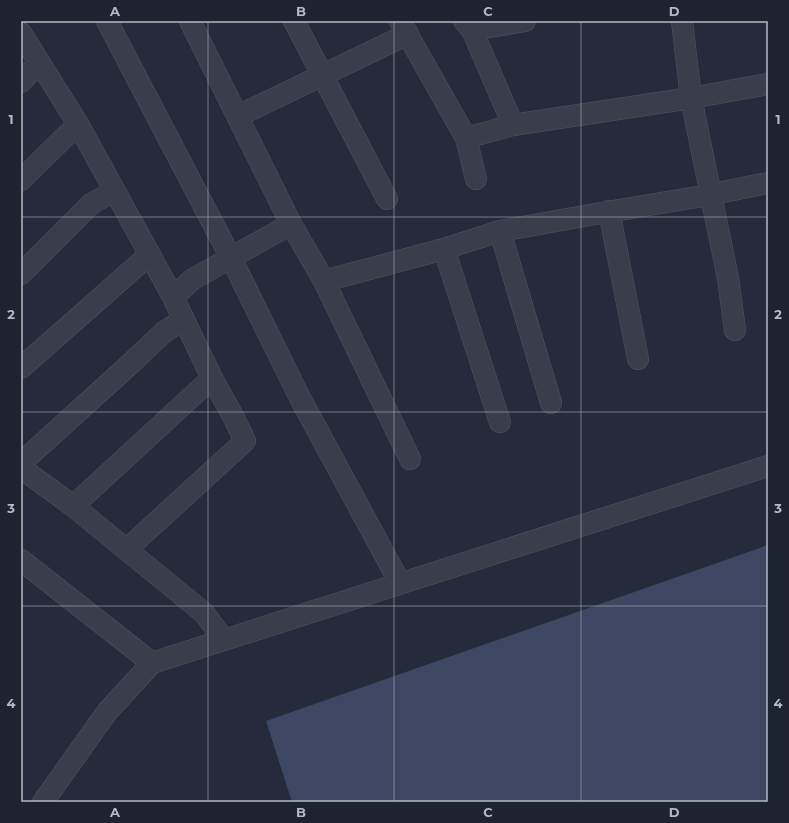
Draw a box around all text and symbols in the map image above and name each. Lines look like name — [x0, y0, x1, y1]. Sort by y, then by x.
text: A — [109, 3, 121, 19]
text: B — [296, 3, 306, 19]
text: C — [483, 3, 493, 19]
text: D — [669, 3, 680, 19]
text: 1 — [8, 111, 14, 127]
text: 1 — [775, 111, 781, 127]
text: 2 — [7, 306, 15, 322]
text: 2 — [774, 306, 782, 322]
text: 3 — [6, 500, 15, 516]
text: 3 — [773, 500, 782, 516]
text: 4 — [7, 695, 16, 711]
text: 4 — [774, 695, 783, 711]
text: A — [109, 804, 121, 820]
text: B — [296, 804, 306, 820]
text: C — [483, 804, 493, 820]
text: D — [669, 804, 680, 820]

